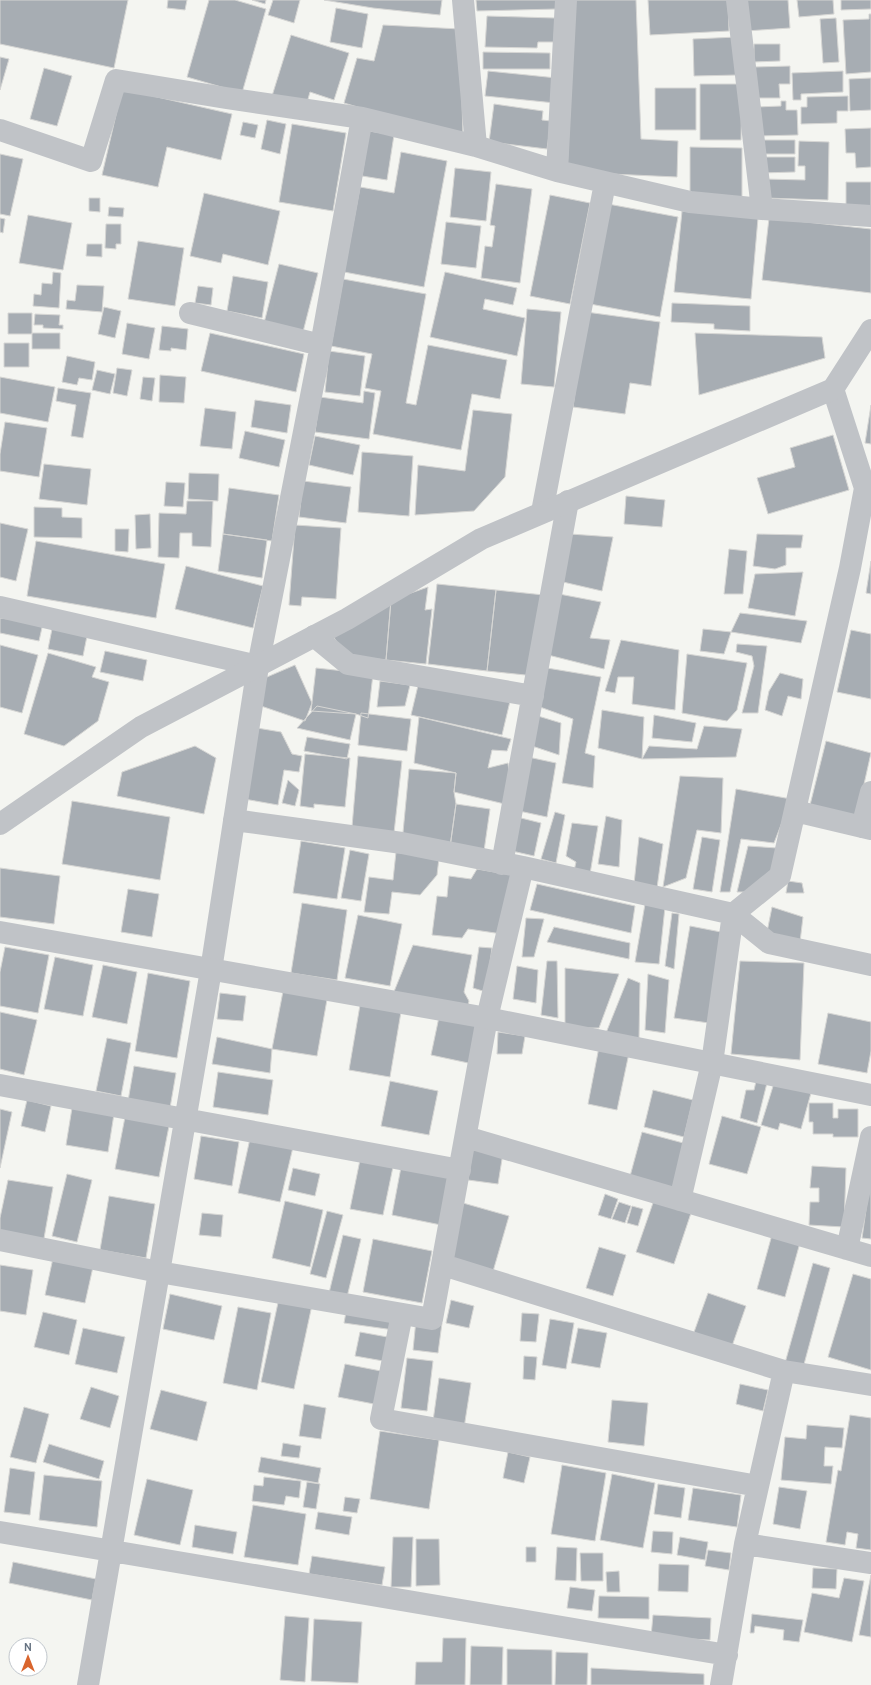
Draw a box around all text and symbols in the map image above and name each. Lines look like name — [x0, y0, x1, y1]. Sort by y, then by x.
north arrow — [8, 1637, 48, 1677]
text: N — [24, 1640, 32, 1654]

